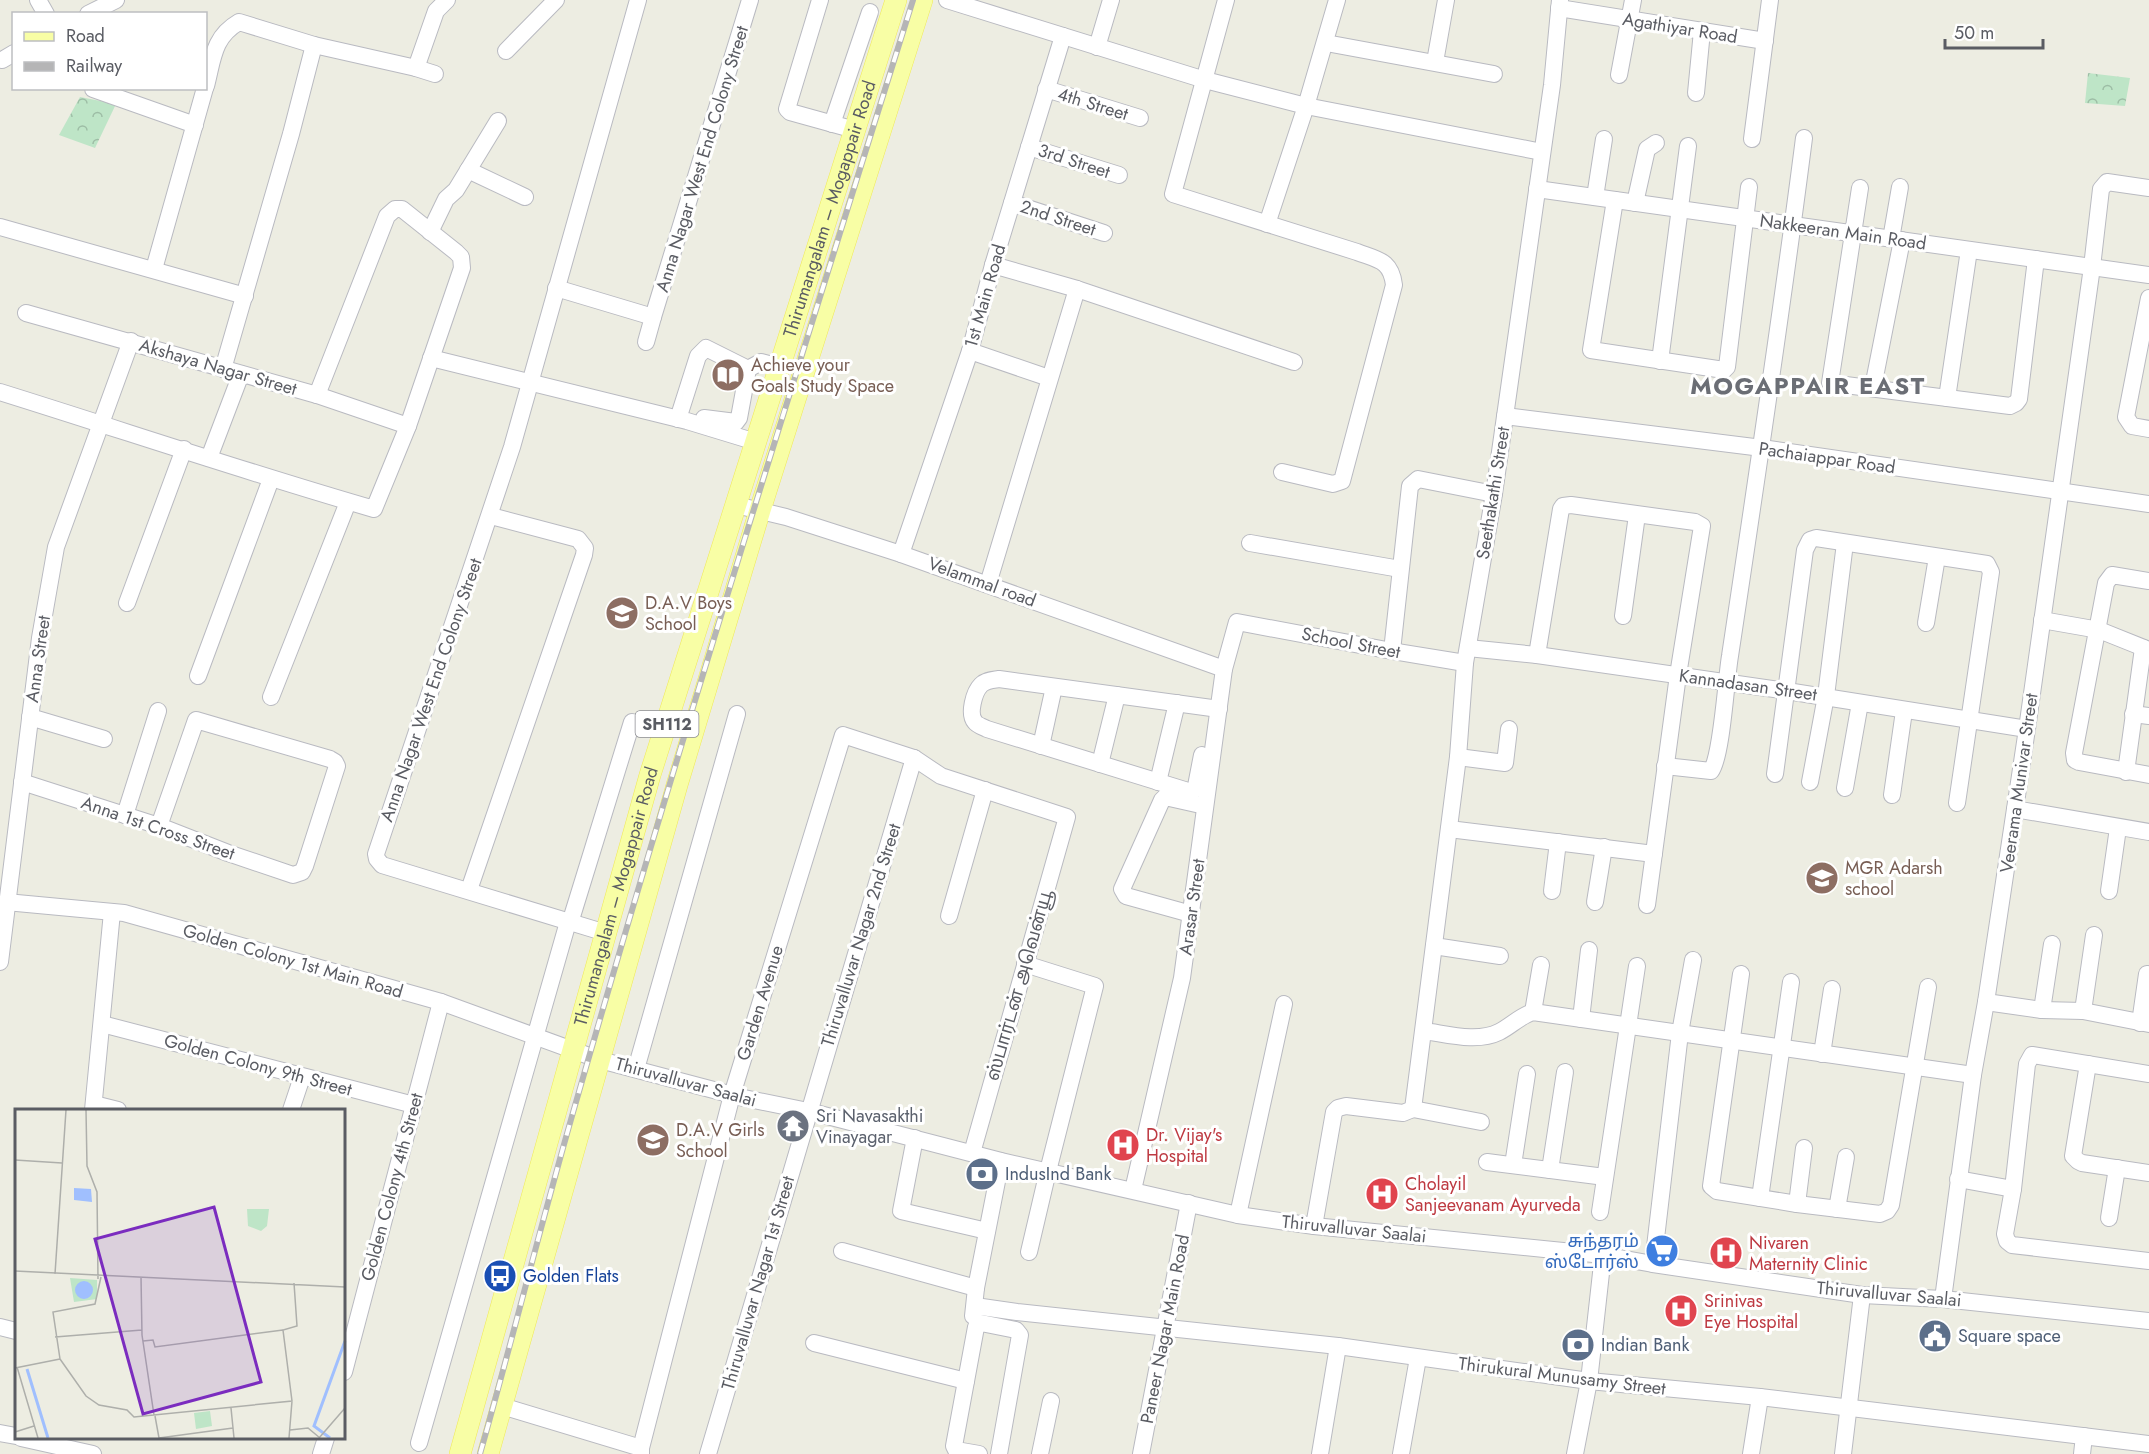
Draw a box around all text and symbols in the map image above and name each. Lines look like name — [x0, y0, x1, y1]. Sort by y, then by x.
street label: Agathiyar Road — [1621, 6, 1739, 50]
legend — [12, 12, 207, 90]
scale bar — [1945, 12, 2042, 50]
text: 50 m — [1954, 20, 1994, 46]
street label: Anna Nagar West End Colony Street — [649, 22, 755, 295]
text: Road — [66, 23, 105, 49]
text: Railway — [66, 53, 122, 79]
street label: Thirumangalam – Mogappair Road — [777, 77, 883, 341]
street label: 4th Street — [1054, 81, 1132, 127]
street label: 3rd Street — [1034, 137, 1114, 185]
street label: 2nd Street — [1017, 194, 1100, 243]
street label: Nakkeeran Main Road — [1758, 207, 1928, 257]
street label: 1st Main Road — [958, 241, 1012, 351]
street label: Akshaya Nagar Street — [136, 332, 301, 402]
place label: Achieve your Goals Study Space — [751, 352, 894, 399]
library icon: Achieve your Goals Study Space — [710, 357, 746, 393]
district label: MOGAPPAIR EAST — [1690, 368, 1926, 403]
street label: Seethakathi Street — [1470, 424, 1516, 561]
street label: Pachaiappar Road — [1757, 436, 1897, 480]
street label: Velammal road — [924, 550, 1040, 614]
street label: Anna Nagar West End Colony Street — [374, 554, 489, 825]
place label: D.A.V Boys School — [645, 590, 732, 637]
school or university icon: D.A.V Boys School — [604, 595, 640, 631]
street label: Anna Street — [19, 613, 57, 704]
street label: School Street — [1299, 621, 1403, 665]
street label: Kannadasan Street — [1677, 662, 1819, 708]
street label: Veerama Munivar Street — [1994, 691, 2045, 875]
road number: SH112 — [636, 711, 698, 737]
street label: Thirumangalam – Mogappair Road — [567, 764, 665, 1029]
street label: Anna 1st Cross Street — [78, 790, 239, 867]
street label: Thiruvalluvar Nagar 2nd Street — [815, 820, 908, 1050]
place label: MGR Adarsh school — [1845, 855, 1943, 902]
street label: Arasar Street — [1172, 856, 1212, 957]
school or university icon: MGR Adarsh school — [1804, 860, 1840, 896]
street label: ஸ்பார்டன் அவென்யூ — [979, 886, 1059, 1084]
street label: Golden Colony 1st Main Road — [180, 917, 406, 1005]
street label: Garden Avenue — [730, 942, 790, 1064]
street label: Golden Colony 9th Street — [161, 1027, 356, 1103]
street label: Thiruvalluvar Saalai — [612, 1051, 760, 1113]
street label: Golden Colony 4th Street — [354, 1089, 430, 1284]
place label: Sri Navasakthi Vinayagar — [816, 1103, 924, 1150]
temple icon: Sri Navasakthi Vinayagar — [775, 1108, 811, 1144]
inset map — [15, 1109, 345, 1439]
place label: D.A.V Girls School — [676, 1117, 764, 1164]
school or university icon: D.A.V Girls School — [635, 1122, 671, 1158]
place label: Dr. Vijay's Hospital — [1146, 1122, 1222, 1169]
hospital icon: Dr. Vijay's Hospital — [1105, 1127, 1141, 1163]
bank icon: IndusInd Bank — [964, 1156, 1000, 1192]
place label: IndusInd Bank — [1005, 1161, 1111, 1187]
place label: Cholayil Sanjeevanam Ayurveda — [1405, 1171, 1581, 1218]
street label: Thiruvalluvar Nagar 1st Street — [715, 1172, 801, 1393]
hospital icon: Cholayil Sanjeevanam Ayurveda — [1364, 1176, 1400, 1212]
street label: Thiruvalluvar Saalai — [1280, 1208, 1428, 1250]
place label: சுந்தரம் ஸ்டோர்ஸ் — [1545, 1228, 1639, 1275]
place label: Nivaren Maternity Clinic — [1749, 1230, 1868, 1277]
street label: Paneer Nagar Main Road — [1134, 1232, 1196, 1426]
supermarket icon: சுந்தரம் ஸ்டோர்ஸ் — [1644, 1233, 1680, 1269]
hospital icon: Nivaren Maternity Clinic — [1708, 1235, 1744, 1271]
bus stop icon: Golden Flats — [482, 1258, 518, 1294]
place label: Golden Flats — [523, 1263, 619, 1289]
street label: Thiruvalluvar Saalai — [1816, 1275, 1962, 1313]
place label: Srinivas Eye Hospital — [1704, 1288, 1798, 1335]
hospital icon: Srinivas Eye Hospital — [1663, 1293, 1699, 1329]
public building icon: Square space — [1917, 1318, 1953, 1354]
place label: Square space — [1958, 1323, 2061, 1349]
bank icon: Indian Bank — [1560, 1327, 1596, 1363]
place label: Indian Bank — [1601, 1332, 1689, 1358]
street label: Thirukural Munusamy Street — [1457, 1350, 1668, 1402]

